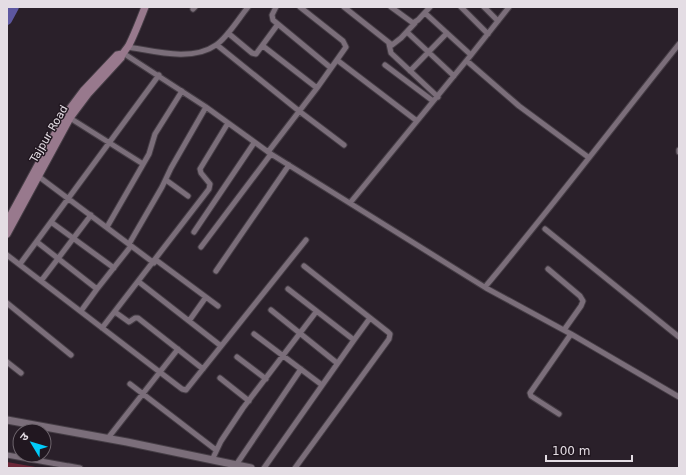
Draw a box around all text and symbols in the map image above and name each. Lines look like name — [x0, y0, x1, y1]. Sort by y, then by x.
street label: Tajpur Road — [27, 103, 71, 166]
north arrow — [12, 423, 52, 463]
text: उ — [17, 430, 32, 444]
scale bar — [546, 437, 632, 463]
text: 100 m — [552, 444, 590, 458]

